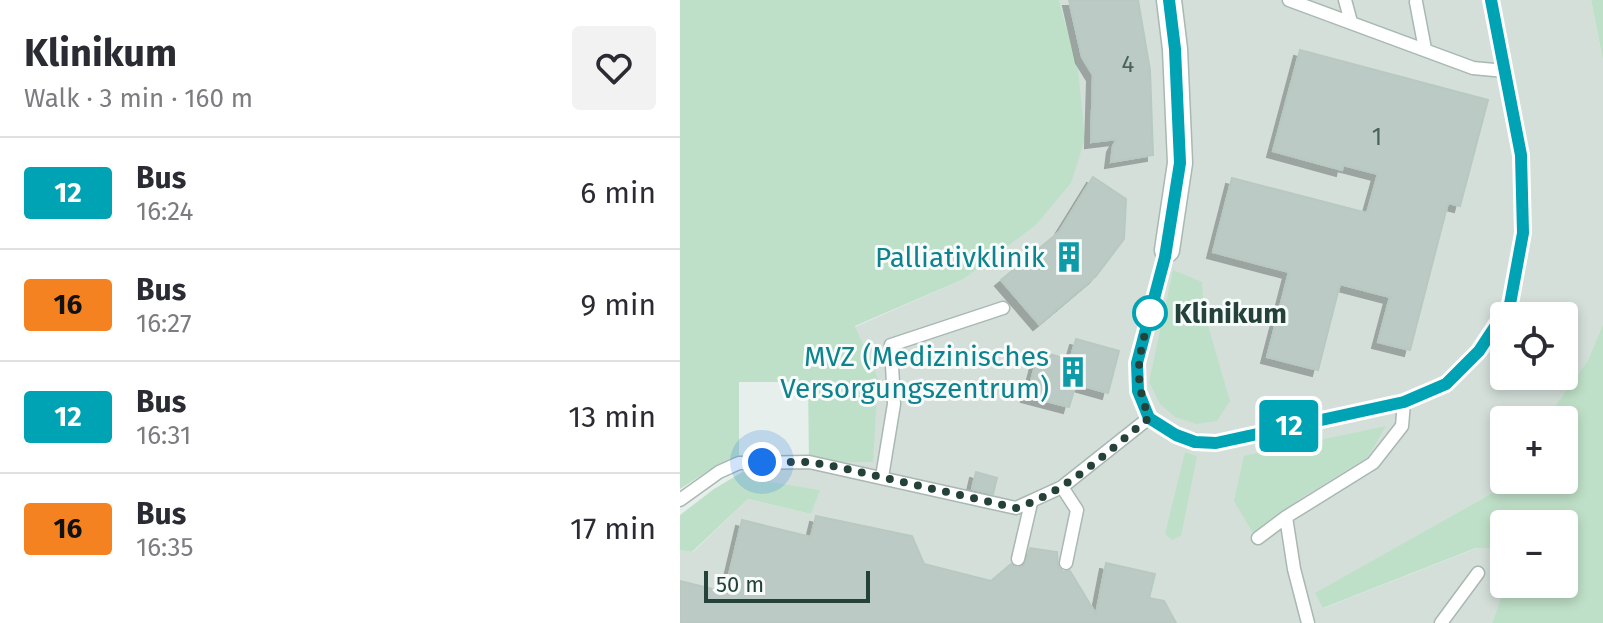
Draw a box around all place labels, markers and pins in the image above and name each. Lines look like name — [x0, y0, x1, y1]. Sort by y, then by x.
building icon: Palliativklinik — [1052, 240, 1086, 274]
place label: Palliativklinik — [875, 241, 1046, 274]
marker: Klinikum — [1133, 296, 1167, 330]
place label: Klinikum — [1174, 297, 1287, 330]
place label: MVZ (Medizinisches Versorgungszentrum) — [780, 340, 1049, 405]
building icon: MVZ (Medizinisches Versorgungszentrum) — [1056, 355, 1090, 389]

